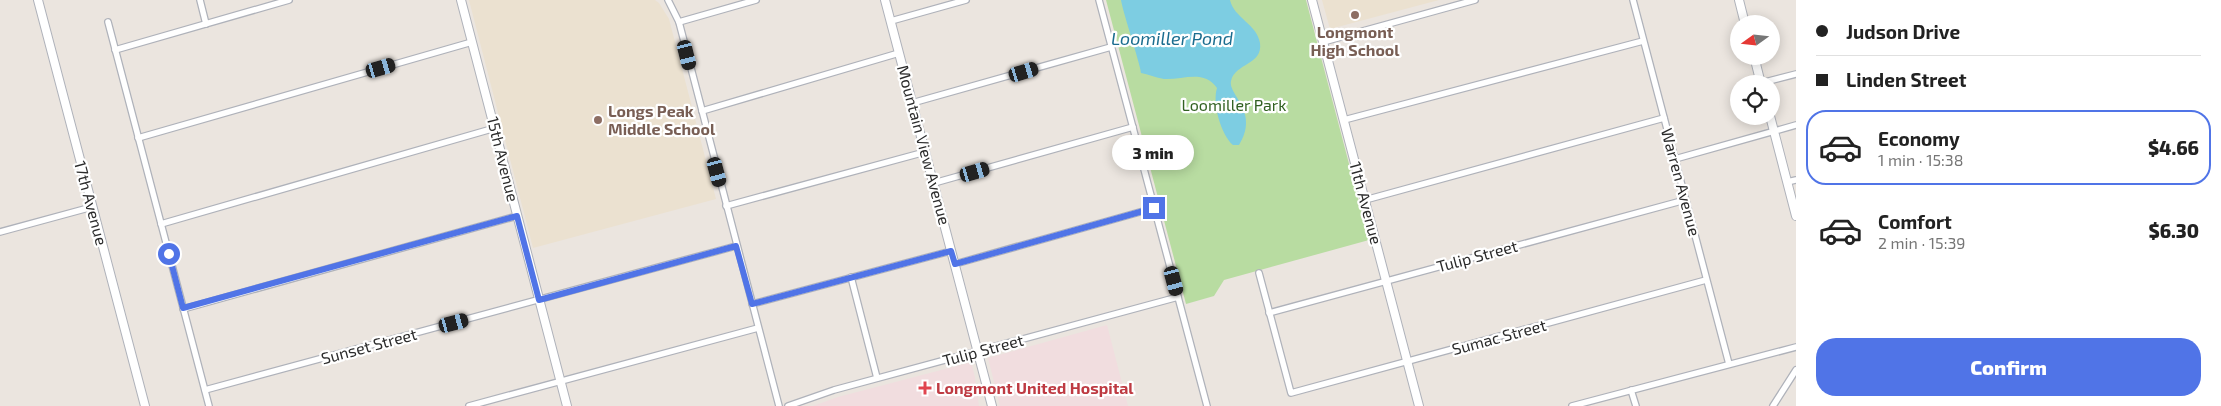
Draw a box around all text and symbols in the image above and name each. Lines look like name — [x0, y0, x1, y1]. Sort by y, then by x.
marker: Longmont High School — [1349, 9, 1361, 21]
north arrow — [1730, 15, 1780, 65]
map controls — [1730, 15, 1780, 125]
text: Judson Drive — [1846, 20, 1960, 43]
place label: Longmont High School — [1310, 22, 1400, 59]
water label: Loomiller Pond — [1111, 27, 1233, 49]
car — [676, 39, 697, 71]
car — [364, 57, 397, 79]
car — [1007, 60, 1040, 84]
street label: Mountain View Avenue — [894, 63, 955, 227]
text: Linden Street — [1846, 68, 1966, 91]
button: locate — [1730, 75, 1780, 125]
park label: Loomiller Park — [1182, 95, 1286, 114]
place label: Longs Peak Middle School — [608, 101, 716, 138]
street label: 15th Avenue — [484, 114, 523, 203]
marker: Longs Peak Middle School — [592, 114, 604, 126]
icon: car — [1818, 125, 1863, 170]
street label: Warren Avenue — [1658, 126, 1705, 238]
text: Economy — [1878, 127, 1960, 150]
callout: 3 min — [1113, 136, 1195, 170]
text: $4.66 — [2148, 136, 2199, 159]
text: 3 min — [1132, 143, 1174, 162]
text: 1 min · 15:38 — [1878, 150, 1963, 169]
car — [705, 156, 728, 188]
street label: 17th Avenue — [71, 159, 112, 247]
street label: 11th Avenue — [1346, 159, 1387, 246]
car — [958, 161, 991, 183]
route end — [1143, 197, 1165, 219]
icon: car — [1818, 208, 1863, 253]
text: Comfort — [1878, 210, 1952, 233]
text: $6.30 — [2148, 219, 2199, 242]
text: 2 min · 15:39 — [1878, 233, 1966, 252]
street label: Tulip Street — [1434, 236, 1519, 275]
route start — [158, 243, 180, 265]
car — [1162, 265, 1185, 297]
car — [437, 312, 470, 334]
street label: Sumac Street — [1450, 315, 1548, 358]
street label: Sunset Street — [319, 324, 419, 367]
street label: Tulip Street — [940, 330, 1025, 369]
button: Confirm — [1816, 338, 2201, 396]
place label: Longmont United Hospital — [936, 378, 1134, 397]
marker: Longmont United Hospital — [918, 381, 932, 395]

